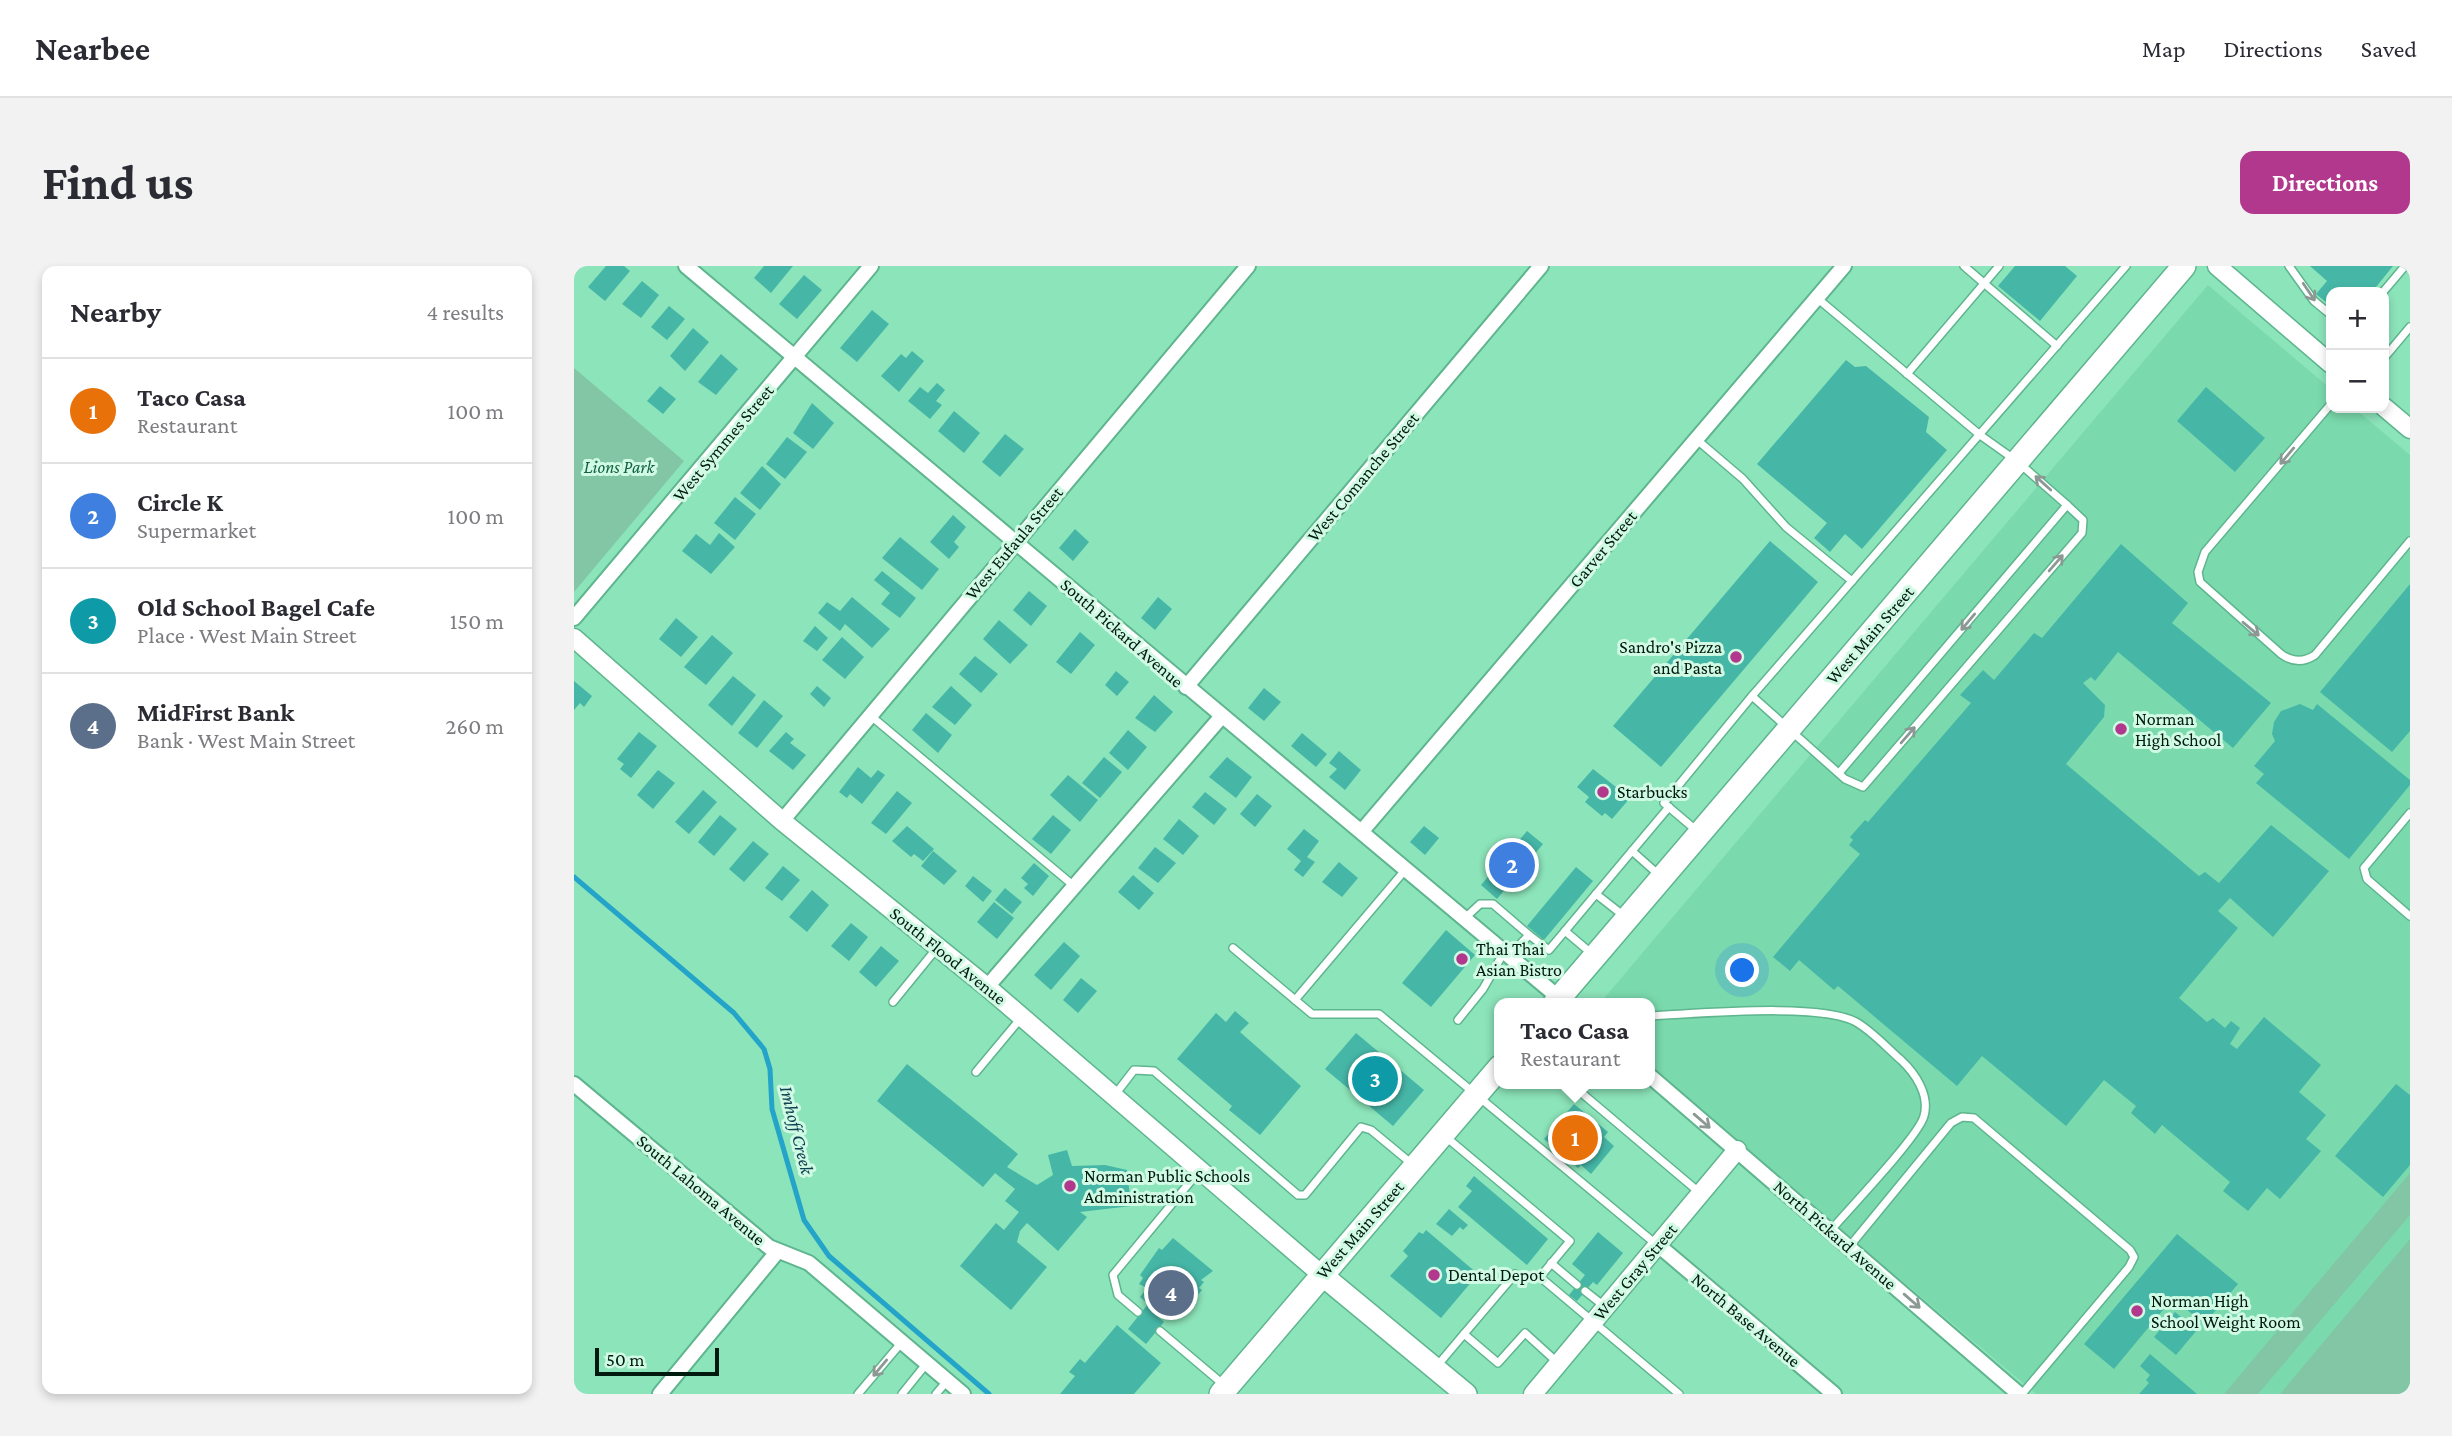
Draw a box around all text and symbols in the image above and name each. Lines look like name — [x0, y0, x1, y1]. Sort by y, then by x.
text: Nearbee — [35, 30, 150, 67]
text: Map — [2142, 35, 2186, 62]
text: Directions — [2224, 35, 2323, 62]
text: Saved — [2361, 35, 2417, 62]
button: Directions — [2240, 151, 2410, 214]
text: Find us — [42, 155, 194, 210]
one-way arrow — [2301, 282, 2316, 301]
map controls — [2326, 287, 2389, 413]
button: + — [2326, 287, 2389, 350]
text: Nearby — [70, 295, 161, 328]
text: 4 results — [426, 299, 504, 325]
button: − — [2326, 350, 2389, 413]
street label: West Symmes Street — [668, 380, 778, 505]
text: Taco Casa — [137, 383, 246, 412]
text: 1 — [89, 398, 97, 424]
text: 100 m — [448, 398, 504, 424]
street label: West Comanche Street — [1303, 408, 1424, 546]
text: Restaurant — [137, 412, 237, 438]
one-way arrow — [2279, 447, 2295, 465]
park label: Lions Park — [584, 457, 656, 477]
one-way arrow — [2034, 475, 2052, 491]
street label: West Eufaula Street — [961, 482, 1068, 603]
text: Circle K — [137, 488, 223, 517]
text: 2 — [87, 503, 99, 529]
text: 100 m — [448, 503, 504, 529]
street label: Garver Street — [1565, 506, 1642, 591]
text: Supermarket — [137, 517, 256, 543]
one-way arrow — [2048, 554, 2064, 572]
street label: South Pickard Avenue — [1057, 574, 1187, 692]
street label: West Main Street — [1822, 581, 1919, 688]
text: Old School Bagel Cafe — [137, 593, 375, 622]
text: 3 — [87, 608, 99, 634]
text: 150 m — [450, 608, 504, 634]
one-way arrow — [1960, 612, 1976, 630]
one-way arrow — [2242, 621, 2260, 637]
text: Place · West Main Street — [137, 622, 356, 648]
place label: Sandro's Pizza and Pasta — [1619, 637, 1722, 678]
marker: Sandro's Pizza and Pasta — [1728, 649, 1744, 665]
text: MidFirst Bank — [137, 698, 294, 727]
place label: Norman High School — [2135, 709, 2222, 750]
text: 4 — [87, 713, 99, 739]
text: 260 m — [446, 713, 504, 739]
marker: Norman High School — [2113, 721, 2129, 737]
text: Bank · West Main Street — [137, 727, 355, 753]
one-way arrow — [1900, 727, 1916, 745]
place label: Starbucks — [1617, 782, 1688, 802]
marker: Starbucks — [1595, 784, 1611, 800]
pin: 2 — [1489, 839, 1535, 891]
street label: South Flood Avenue — [886, 903, 1010, 1009]
place label: Thai Thai Asian Bistro — [1476, 939, 1562, 980]
marker: Thai Thai Asian Bistro — [1454, 951, 1470, 967]
your location — [1725, 953, 1759, 987]
popup — [1494, 998, 1655, 1089]
text: Taco Casa — [1520, 1016, 1629, 1045]
text: Restaurant — [1520, 1045, 1620, 1071]
pin: 3 — [1352, 1053, 1398, 1105]
water label: Imhoff Creek — [776, 1084, 818, 1177]
pin: 1 — [1552, 1112, 1598, 1164]
one-way arrow — [1693, 1113, 1711, 1129]
street label: South Lahoma Avenue — [633, 1131, 769, 1249]
place label: Norman Public Schools Administration — [1084, 1166, 1250, 1207]
street label: West Main Street — [1312, 1176, 1409, 1283]
street label: North Pickard Avenue — [1770, 1176, 1900, 1294]
marker: Norman Public Schools Administration — [1062, 1178, 1078, 1194]
street label: West Gray Street — [1589, 1219, 1682, 1324]
place label: Dental Depot — [1448, 1265, 1545, 1285]
pin: 4 — [1148, 1267, 1194, 1319]
marker: Dental Depot — [1426, 1267, 1442, 1283]
street label: North Base Avenue — [1688, 1269, 1804, 1371]
place label: Norman High School Weight Room — [2151, 1291, 2301, 1332]
one-way arrow — [1902, 1293, 1920, 1309]
marker: Norman High School Weight Room — [2129, 1303, 2145, 1319]
scale bar — [595, 1345, 719, 1377]
text: 50 m — [606, 1349, 645, 1370]
one-way arrow — [872, 1359, 888, 1377]

